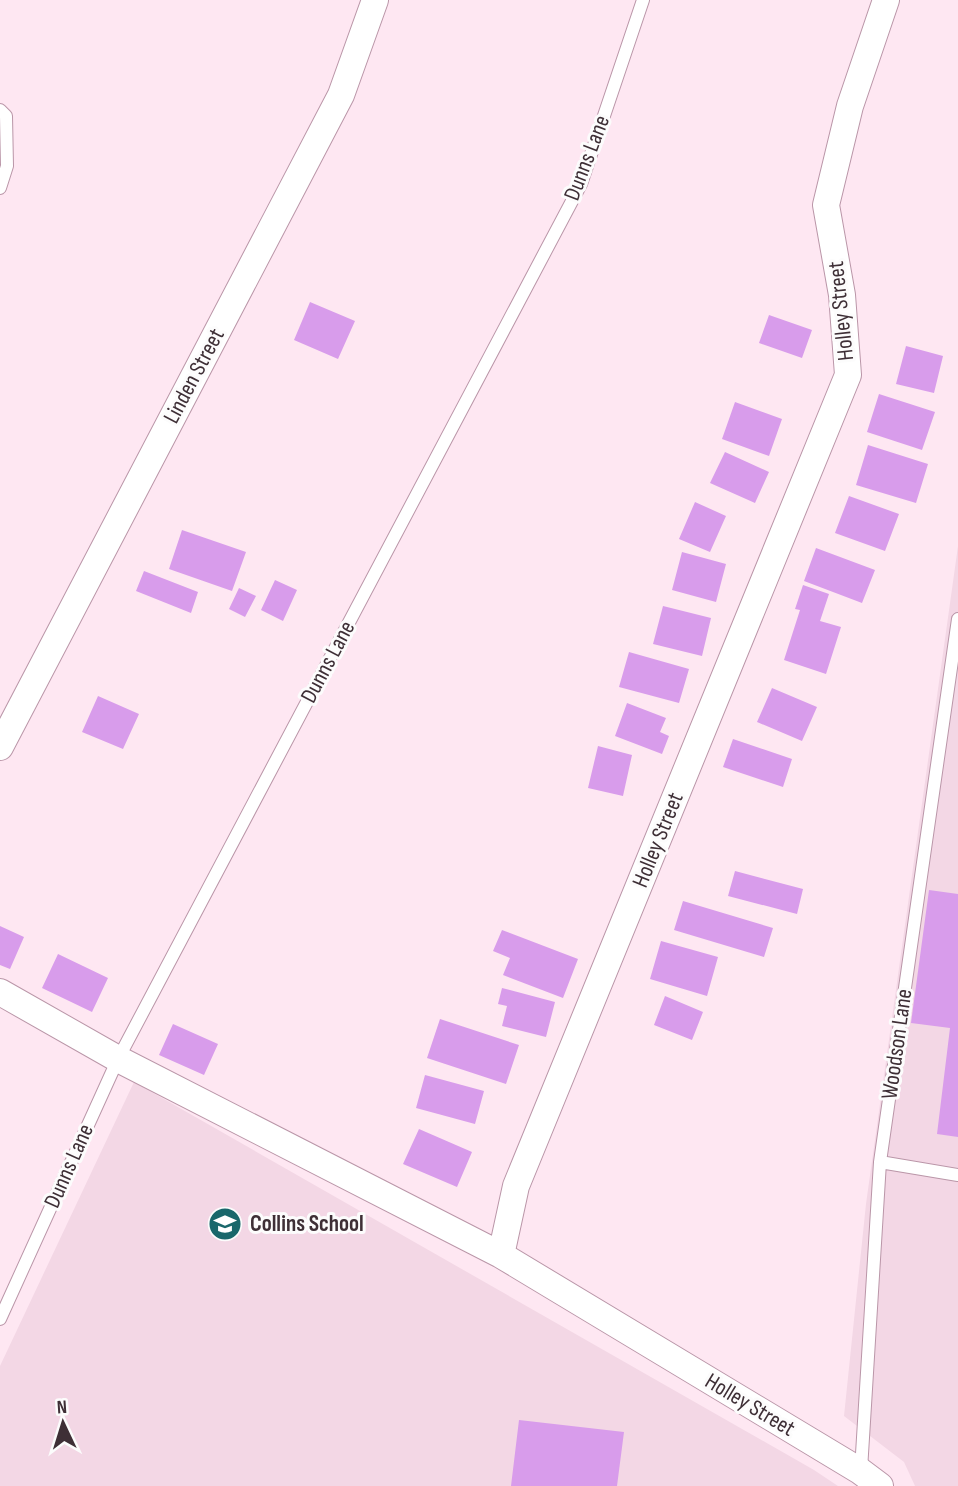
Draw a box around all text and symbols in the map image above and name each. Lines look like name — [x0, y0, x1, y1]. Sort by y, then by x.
street label: Dunns Lane — [558, 111, 616, 205]
street label: Holley Street — [822, 260, 860, 362]
street label: Linden Street — [157, 324, 231, 428]
street label: Dunns Lane — [295, 616, 361, 708]
street label: Holley Street — [626, 788, 690, 892]
street label: Woodson Lane — [875, 987, 919, 1101]
street label: Dunns Lane — [38, 1120, 100, 1212]
school or university icon: Collins School — [206, 1205, 244, 1243]
place label: Collins School — [250, 1210, 364, 1238]
street label: Holley Street — [700, 1367, 800, 1443]
north arrow — [28, 1388, 98, 1458]
text: N — [56, 1396, 68, 1419]

